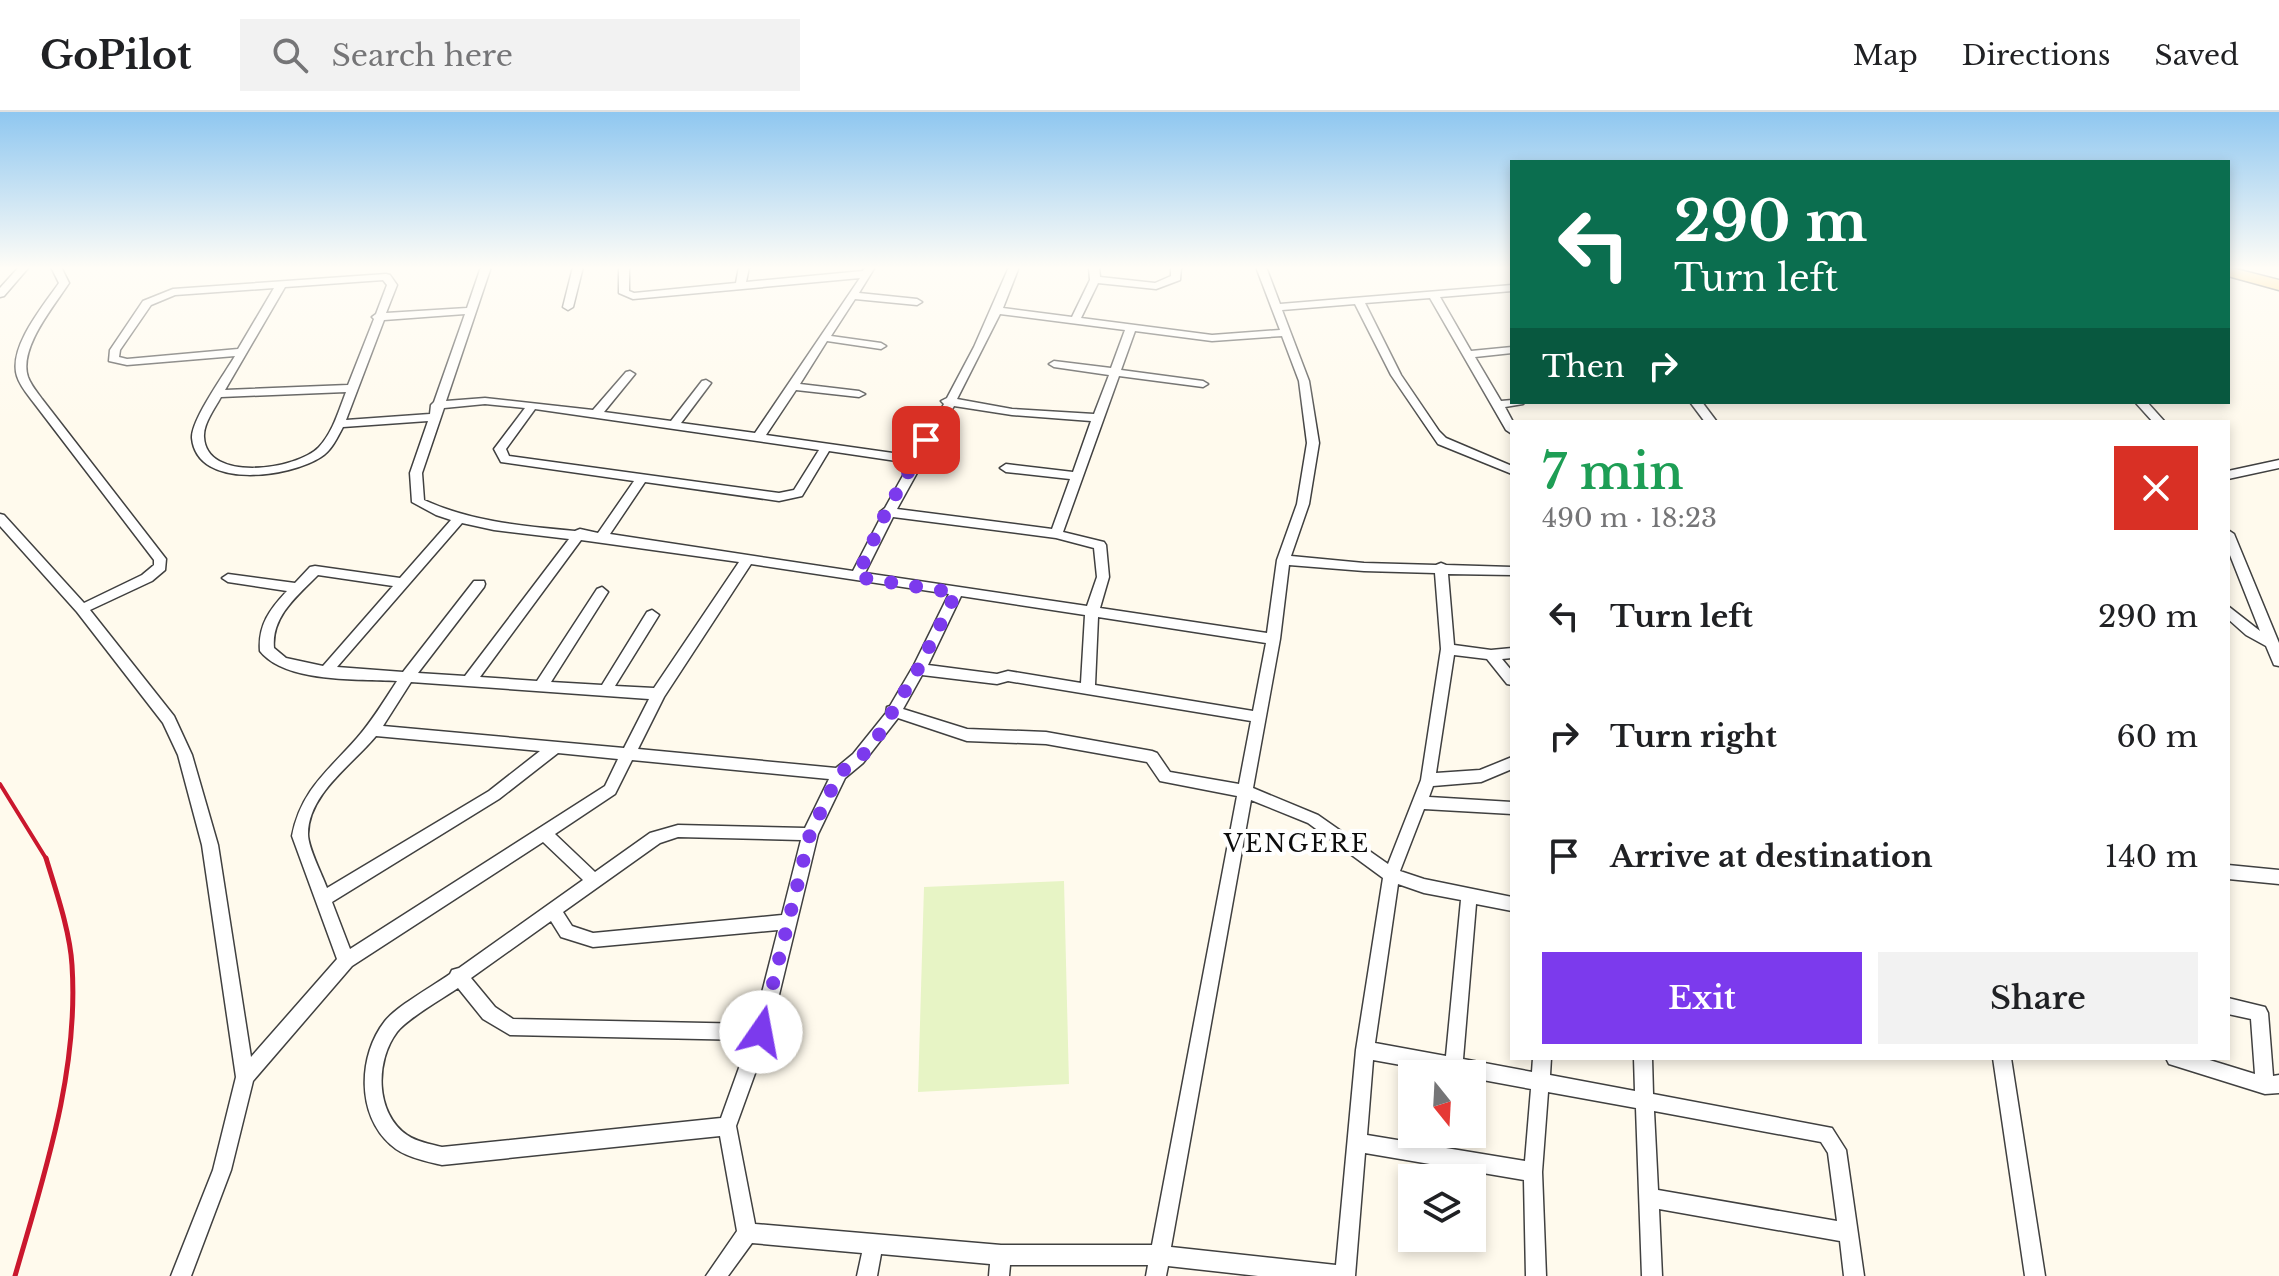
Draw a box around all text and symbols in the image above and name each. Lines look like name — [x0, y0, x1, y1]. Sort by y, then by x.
search box — [240, 19, 800, 91]
text: GoPilot — [40, 32, 192, 79]
icon: search — [268, 33, 312, 77]
text: Search here — [332, 37, 513, 74]
text: Map — [1853, 38, 1918, 73]
text: Directions — [1962, 38, 2111, 73]
text: Saved — [2155, 38, 2239, 73]
text: 290 m — [1674, 187, 1867, 256]
icon: left — [1542, 192, 1646, 296]
text: Turn left — [1674, 256, 1838, 301]
icon: right — [1641, 344, 1685, 388]
text: Then — [1542, 348, 1625, 385]
pin — [892, 406, 960, 474]
icon: arrive — [904, 418, 948, 462]
text: 7 min — [1542, 442, 1684, 502]
button: close — [2114, 446, 2198, 530]
text: 490 m · 18:23 — [1542, 502, 1717, 534]
icon: left — [1542, 594, 1586, 638]
text: Turn left — [1610, 598, 1753, 635]
text: 290 m — [2098, 598, 2198, 635]
icon: right — [1542, 714, 1586, 758]
text: Turn right — [1610, 718, 1777, 755]
text: 60 m — [2116, 718, 2198, 755]
district label: VENGERE — [1223, 829, 1370, 858]
icon: arrive — [1542, 834, 1586, 878]
text: Arrive at destination — [1610, 838, 1933, 875]
text: 140 m — [2105, 838, 2198, 875]
button: Exit — [1542, 952, 1862, 1044]
button: Share — [1878, 952, 2198, 1044]
position arrow — [719, 990, 803, 1074]
north arrow — [1398, 1060, 1486, 1148]
map controls — [1398, 1060, 1486, 1252]
button: layers — [1398, 1164, 1486, 1252]

